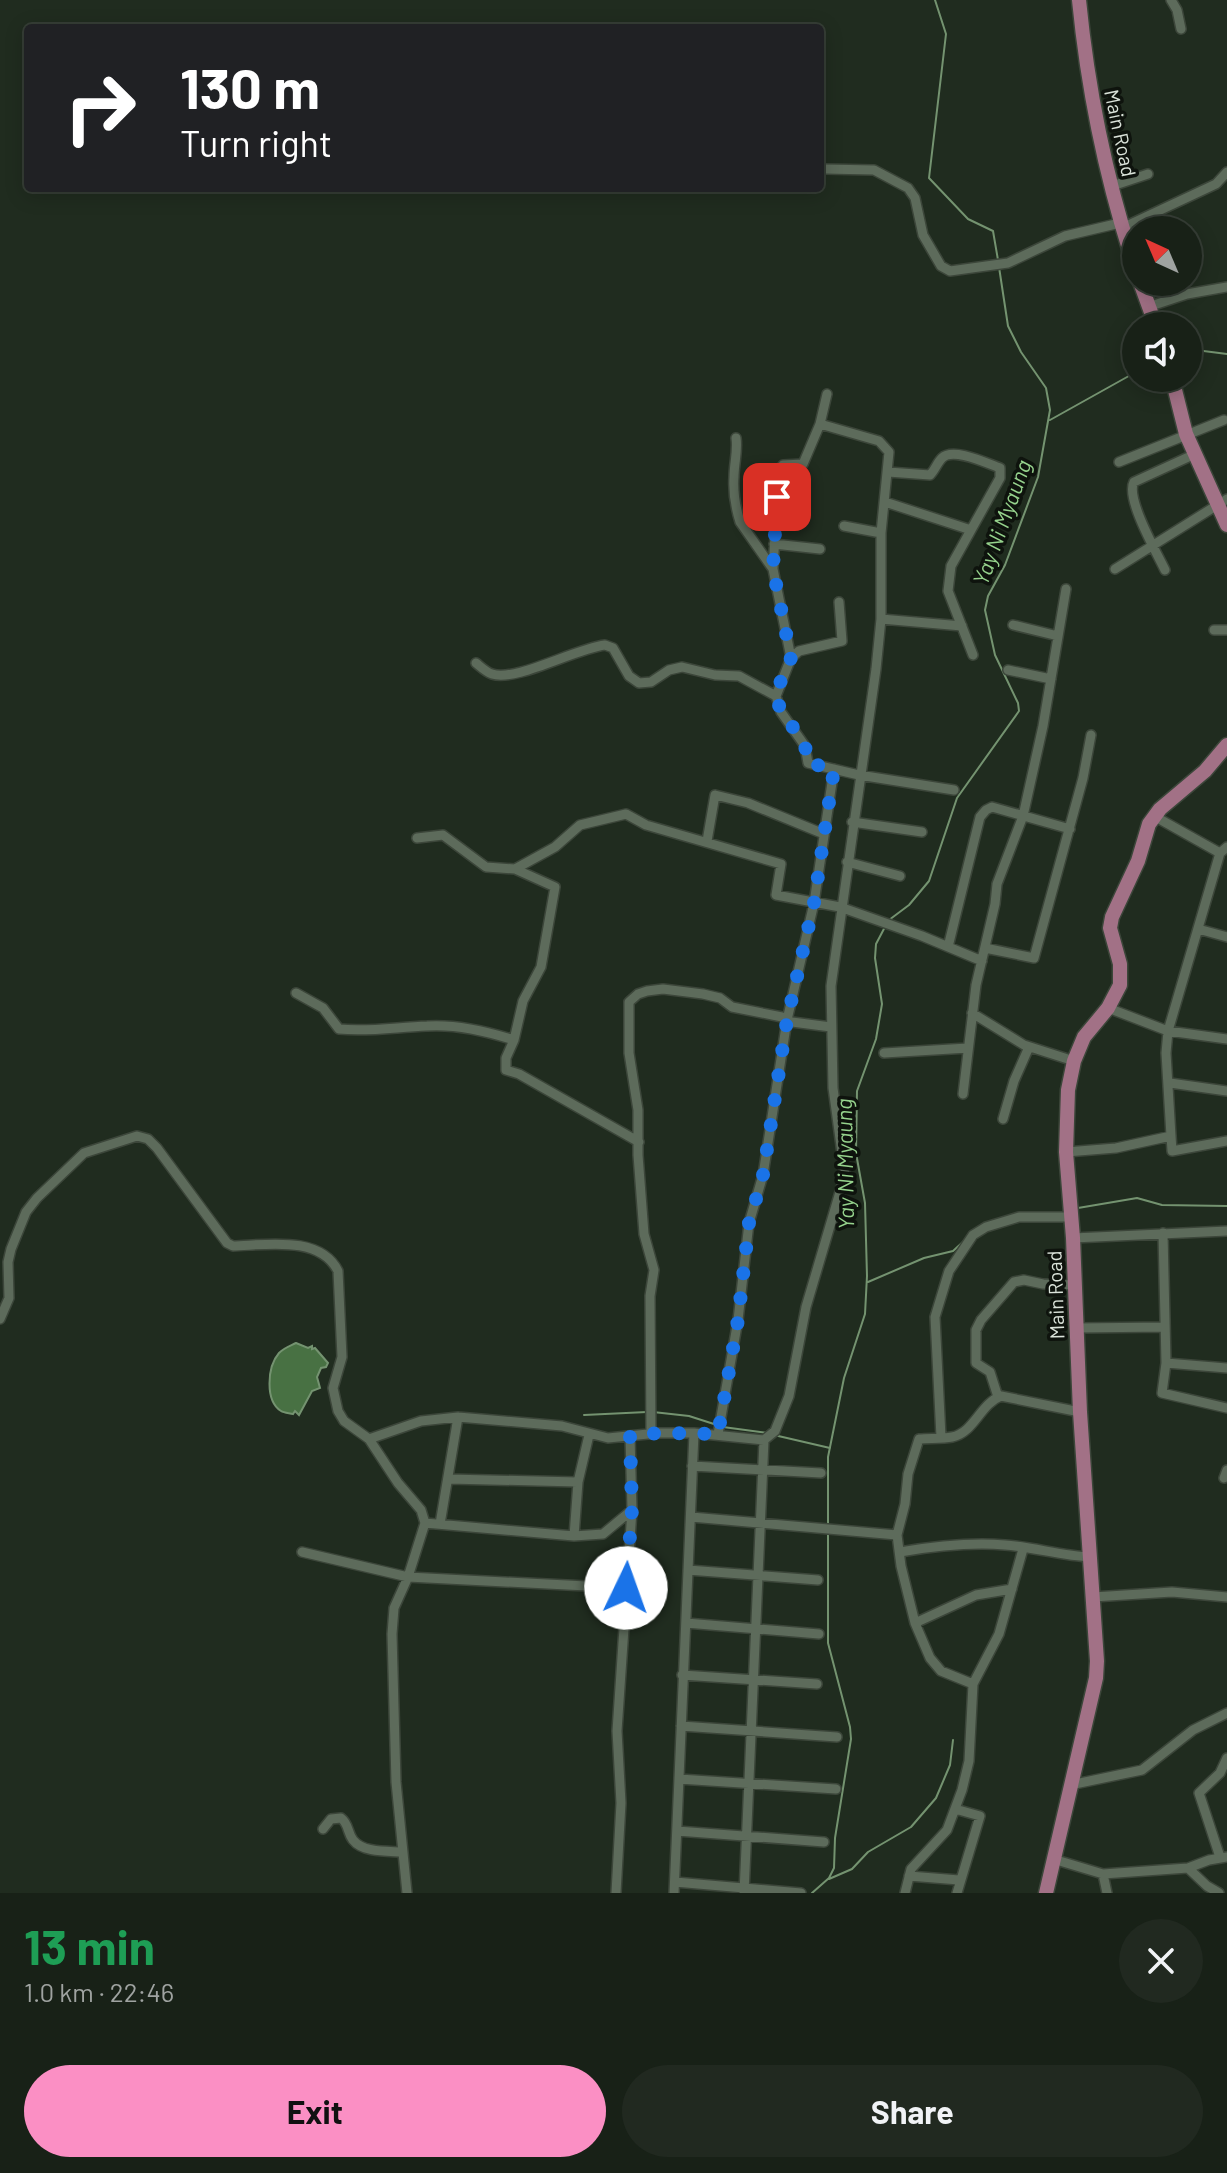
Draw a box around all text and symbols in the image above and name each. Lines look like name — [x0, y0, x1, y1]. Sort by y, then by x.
text: 130 m — [180, 53, 320, 120]
icon: right — [48, 56, 152, 160]
street label: Main Road — [1100, 87, 1142, 179]
text: Turn right — [180, 121, 332, 164]
north arrow — [1122, 216, 1202, 296]
map controls — [1122, 216, 1202, 392]
button: sound — [1122, 312, 1202, 392]
water label: Yay Ni Myaung — [966, 456, 1036, 588]
pin — [743, 463, 811, 531]
icon: arrive — [755, 475, 799, 519]
water label: Yay Ni Myaung — [830, 1098, 858, 1230]
street label: Main Road — [1041, 1250, 1069, 1340]
position arrow — [584, 1546, 668, 1630]
text: 13 min — [24, 1917, 155, 1975]
button: close — [1119, 1919, 1203, 2003]
text: 1.0 km · 22:46 — [24, 1976, 174, 2007]
button: Exit — [24, 2065, 606, 2157]
button: Share — [622, 2065, 1203, 2157]

